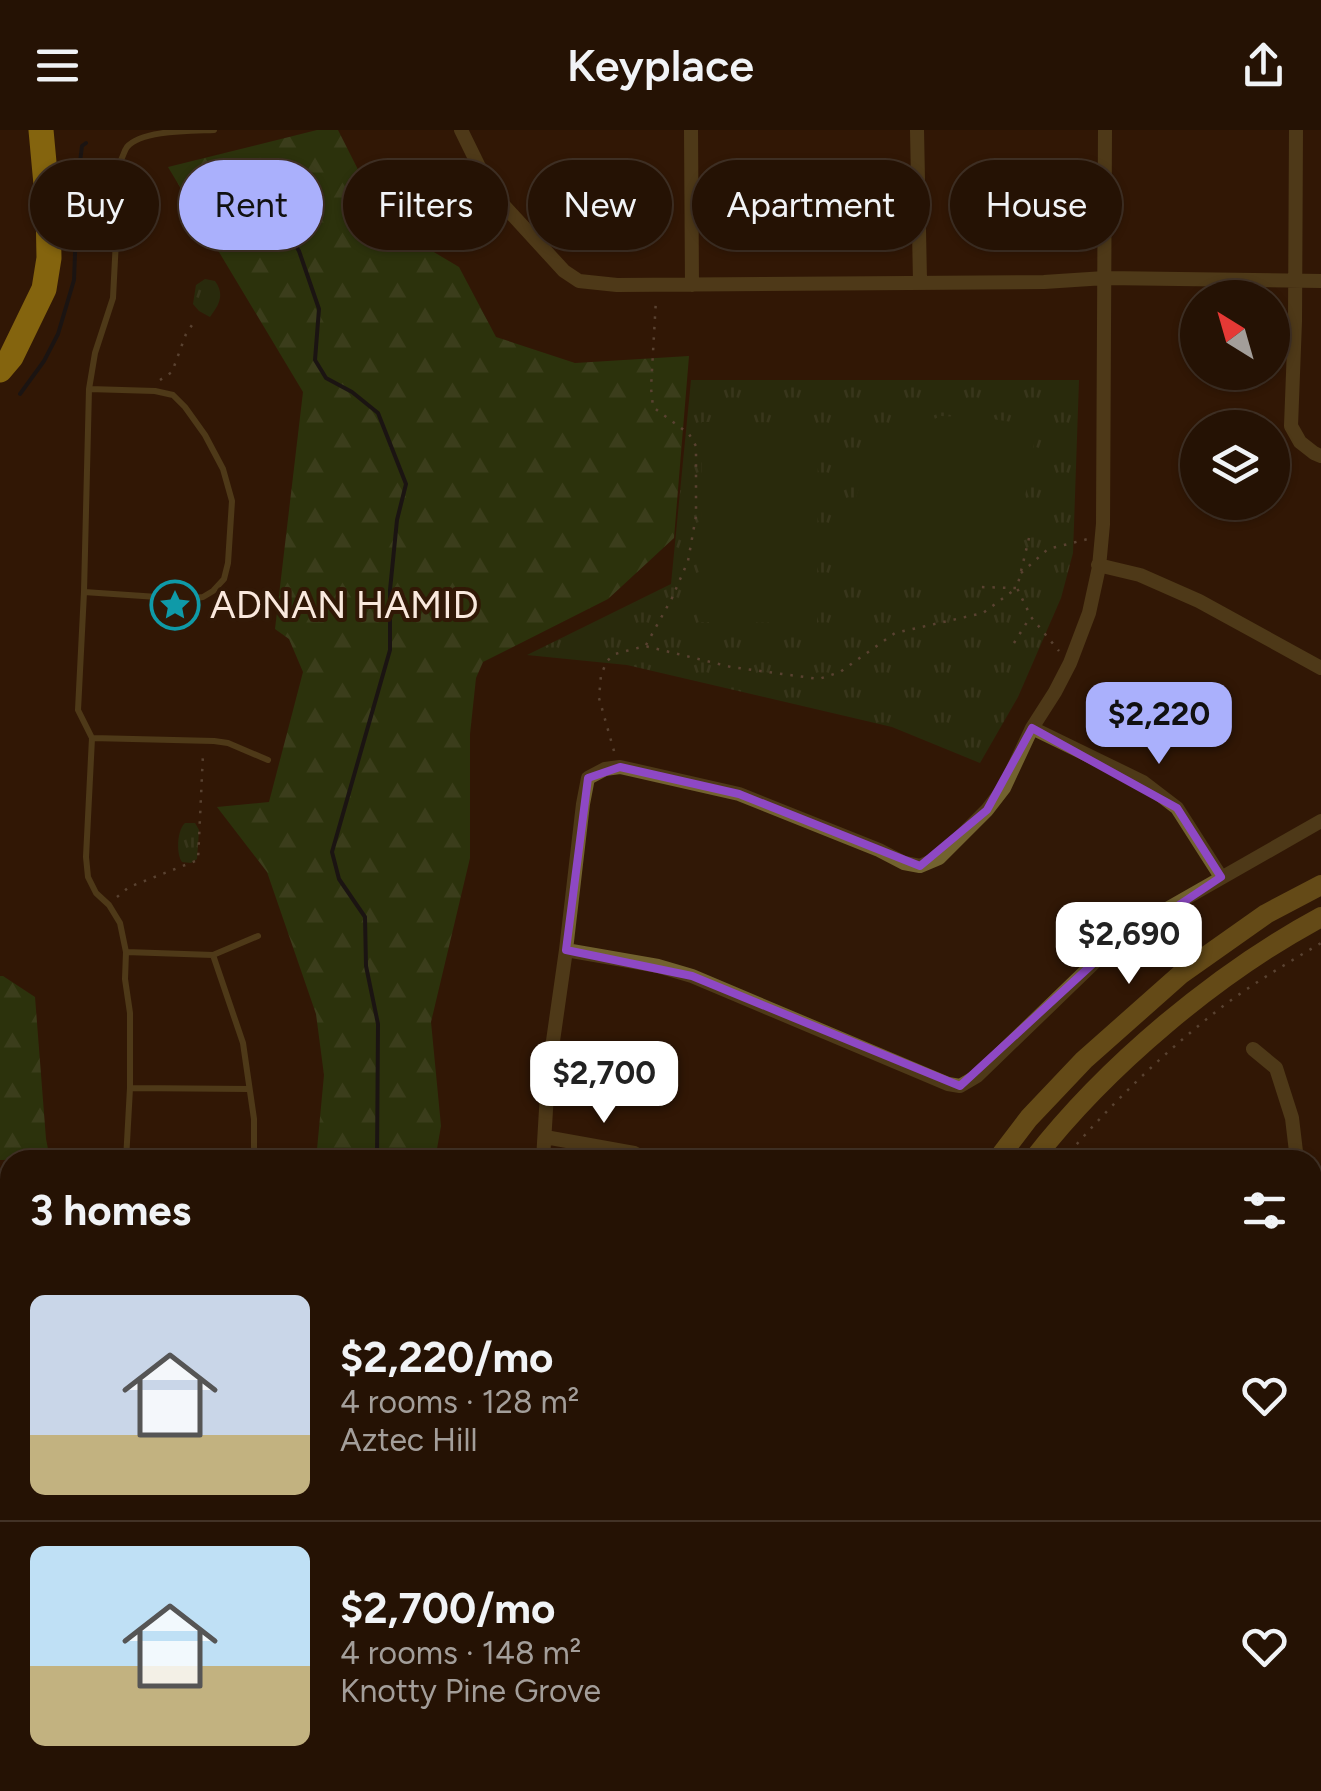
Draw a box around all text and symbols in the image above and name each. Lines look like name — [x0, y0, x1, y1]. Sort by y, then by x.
icon: menu — [30, 38, 85, 93]
text: Keyplace — [567, 38, 754, 92]
icon: share — [1236, 38, 1291, 93]
chip: Buy — [30, 160, 159, 250]
chip: Rent — [179, 160, 323, 250]
chip: Filters — [343, 160, 508, 250]
chip: New — [528, 160, 672, 250]
chip: Apartment — [692, 160, 930, 250]
chip: House — [950, 160, 1122, 250]
north arrow — [1180, 280, 1290, 390]
map controls — [1180, 280, 1290, 520]
button: layers — [1180, 410, 1290, 520]
place icon: ADNAN HAMID — [149, 579, 201, 631]
place label: ADNAN HAMID — [210, 582, 479, 628]
pin: $2,220 — [1078, 682, 1240, 767]
text: $2,220 — [1108, 695, 1210, 733]
pin: $2,690 — [1048, 902, 1210, 987]
text: $2,690 — [1078, 915, 1180, 953]
pin: $2,700 — [523, 1041, 685, 1126]
text: $2,700 — [552, 1054, 656, 1092]
icon: filters — [1237, 1183, 1292, 1238]
text: 3 homes — [30, 1185, 191, 1236]
text: $2,220/mo — [340, 1332, 553, 1383]
icon: home — [110, 1335, 230, 1455]
icon: heart — [1237, 1368, 1292, 1423]
text: 4 rooms · 128 m² — [340, 1383, 579, 1421]
text: Aztec Hill — [340, 1421, 478, 1459]
text: $2,700/mo — [340, 1583, 555, 1634]
icon: home — [110, 1586, 230, 1706]
icon: heart — [1237, 1619, 1292, 1674]
text: 4 rooms · 148 m² — [340, 1634, 581, 1672]
text: Knotty Pine Grove — [340, 1672, 601, 1710]

